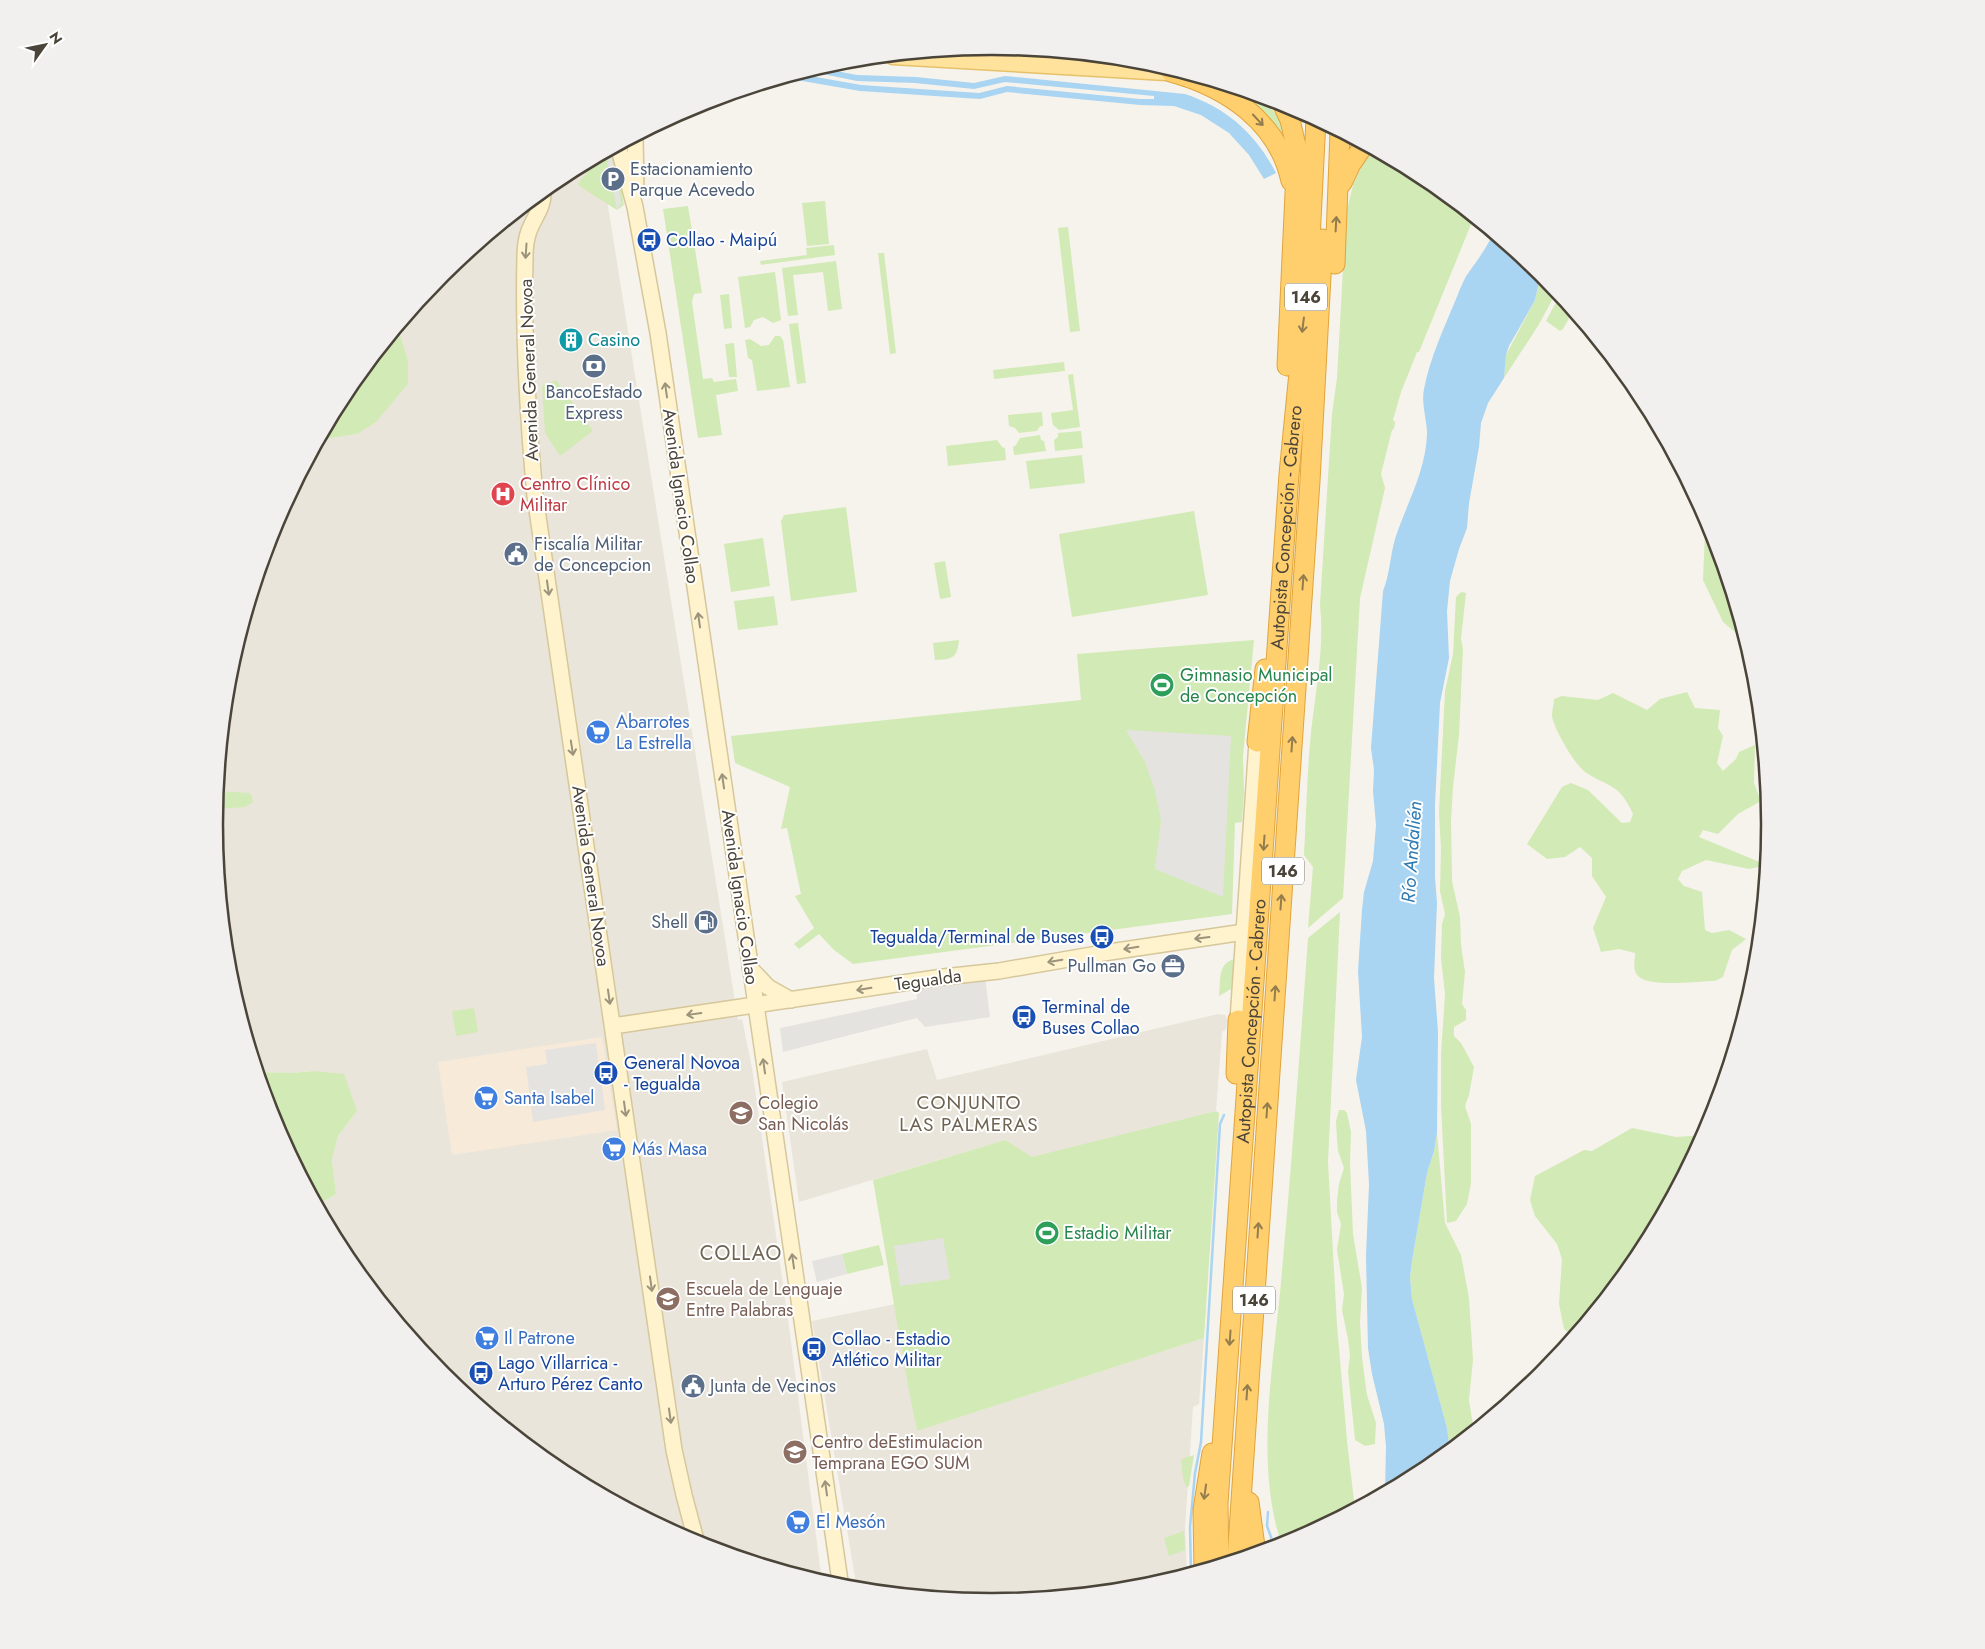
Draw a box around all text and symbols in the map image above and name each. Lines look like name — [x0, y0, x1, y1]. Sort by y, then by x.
north arrow — [20, 20, 70, 70]
text: N — [44, 28, 67, 48]
one-way arrow — [1252, 113, 1264, 126]
place label: Estacionamiento Parque Acevedo — [630, 156, 755, 203]
parking icon: Estacionamiento Parque Acevedo — [600, 166, 626, 192]
one-way arrow — [1332, 217, 1341, 233]
bus stop icon: Collao - Maipú — [636, 227, 662, 253]
place label: Collao - Maipú — [666, 227, 777, 253]
one-way arrow — [521, 243, 530, 259]
street label: Avenida General Novoa — [513, 278, 545, 462]
road number: 146 — [1285, 284, 1327, 310]
one-way arrow — [1298, 316, 1308, 332]
building icon: Casino — [558, 327, 584, 353]
place label: Casino — [588, 327, 640, 353]
bank icon: BancoEstado Express — [581, 353, 607, 379]
place label: BancoEstado Express — [546, 379, 643, 426]
one-way arrow — [661, 383, 671, 399]
street label: Autopista Concepción - Cabrero — [1264, 404, 1309, 650]
street label: Avenida Ignacio Collao — [656, 407, 706, 585]
place label: Centro Clínico Militar — [520, 471, 630, 518]
hospital icon: Centro Clínico Militar — [490, 481, 516, 507]
place label: Fiscalía Militar de Concepcion — [534, 531, 651, 578]
public building icon: Fiscalía Militar de Concepcion — [503, 541, 529, 567]
one-way arrow — [1299, 574, 1308, 590]
one-way arrow — [544, 579, 554, 595]
one-way arrow — [694, 613, 704, 629]
place label: Gimnasio Municipal de Concepción — [1180, 662, 1332, 709]
sports icon: Gimnasio Municipal de Concepción — [1149, 672, 1175, 698]
place label: Abarrotes La Estrella — [616, 709, 692, 756]
supermarket icon: Abarrotes La Estrella — [585, 719, 611, 745]
one-way arrow — [1287, 736, 1297, 752]
one-way arrow — [567, 740, 577, 756]
one-way arrow — [718, 773, 728, 789]
street label: Avenida General Novoa — [565, 784, 617, 968]
water label: Río Andalién — [1394, 800, 1429, 904]
street label: Avenida Ignacio Collao — [715, 808, 765, 986]
one-way arrow — [1259, 835, 1269, 851]
road number: 146 — [1262, 858, 1304, 884]
one-way arrow — [1276, 894, 1286, 910]
street label: Autopista Concepción - Cabrero — [1230, 898, 1273, 1144]
place label: Shell — [651, 909, 688, 935]
fuel station icon: Shell — [693, 909, 719, 935]
place label: Tegualda/Terminal de Buses — [870, 924, 1084, 950]
bus stop icon: Tegualda/Terminal de Buses — [1089, 924, 1115, 950]
one-way arrow — [1194, 934, 1210, 944]
one-way arrow — [1124, 944, 1140, 954]
place label: Pullman Go — [1067, 953, 1156, 979]
office icon: Pullman Go — [1160, 953, 1186, 979]
one-way arrow — [1047, 957, 1063, 967]
street label: Tegualda — [893, 962, 963, 998]
one-way arrow — [857, 984, 873, 994]
one-way arrow — [1270, 985, 1279, 1001]
one-way arrow — [604, 989, 614, 1005]
place label: Terminal de Buses Collao — [1042, 994, 1140, 1041]
bus stop icon: Terminal de Buses Collao — [1011, 1004, 1037, 1030]
one-way arrow — [687, 1010, 703, 1020]
place label: General Novoa - Tegualda — [624, 1050, 740, 1097]
one-way arrow — [759, 1058, 769, 1074]
bus stop icon: General Novoa - Tegualda — [593, 1060, 619, 1086]
supermarket icon: Santa Isabel — [473, 1085, 499, 1111]
place label: Santa Isabel — [504, 1085, 594, 1111]
district label: CONJUNTO LAS PALMERAS — [899, 1089, 1039, 1138]
place label: Colegio San Nicolás — [758, 1090, 849, 1137]
school or university icon: Colegio San Nicolás — [728, 1100, 754, 1126]
one-way arrow — [620, 1101, 630, 1117]
one-way arrow — [1262, 1102, 1271, 1118]
supermarket icon: Más Masa — [601, 1136, 627, 1162]
place label: Más Masa — [632, 1136, 707, 1162]
sports icon: Estadio Militar — [1034, 1220, 1060, 1246]
place label: Estadio Militar — [1064, 1220, 1172, 1246]
one-way arrow — [1254, 1222, 1263, 1238]
district label: COLLAO — [700, 1239, 782, 1268]
one-way arrow — [787, 1253, 797, 1269]
one-way arrow — [646, 1276, 656, 1292]
place label: Escuela de Lenguaje Entre Palabras — [686, 1276, 843, 1323]
school or university icon: Escuela de Lenguaje Entre Palabras — [655, 1286, 681, 1312]
road number: 146 — [1233, 1286, 1275, 1314]
supermarket icon: Il Patrone — [474, 1325, 500, 1351]
place label: Il Patrone — [504, 1325, 575, 1351]
place label: Collao - Estadio Atlético Militar — [832, 1326, 951, 1373]
one-way arrow — [1226, 1330, 1235, 1346]
bus stop icon: Collao - Estadio Atlético Militar — [801, 1336, 827, 1362]
place label: Lago Villarrica - Arturo Pérez Canto — [498, 1350, 643, 1397]
bus stop icon: Lago Villarrica - Arturo Pérez Canto — [468, 1360, 494, 1386]
public building icon: Junta de Vecinos — [680, 1373, 706, 1399]
place label: Junta de Vecinos — [708, 1373, 836, 1399]
one-way arrow — [1243, 1384, 1252, 1400]
one-way arrow — [665, 1408, 675, 1424]
place label: Centro deEstimulacion Temprana EGO SUM — [812, 1429, 983, 1476]
school or university icon: Centro deEstimulacion Temprana EGO SUM — [782, 1439, 808, 1465]
one-way arrow — [821, 1480, 831, 1496]
one-way arrow — [1199, 1484, 1209, 1500]
supermarket icon: El Mesón — [785, 1509, 811, 1535]
place label: El Mesón — [816, 1509, 886, 1535]

